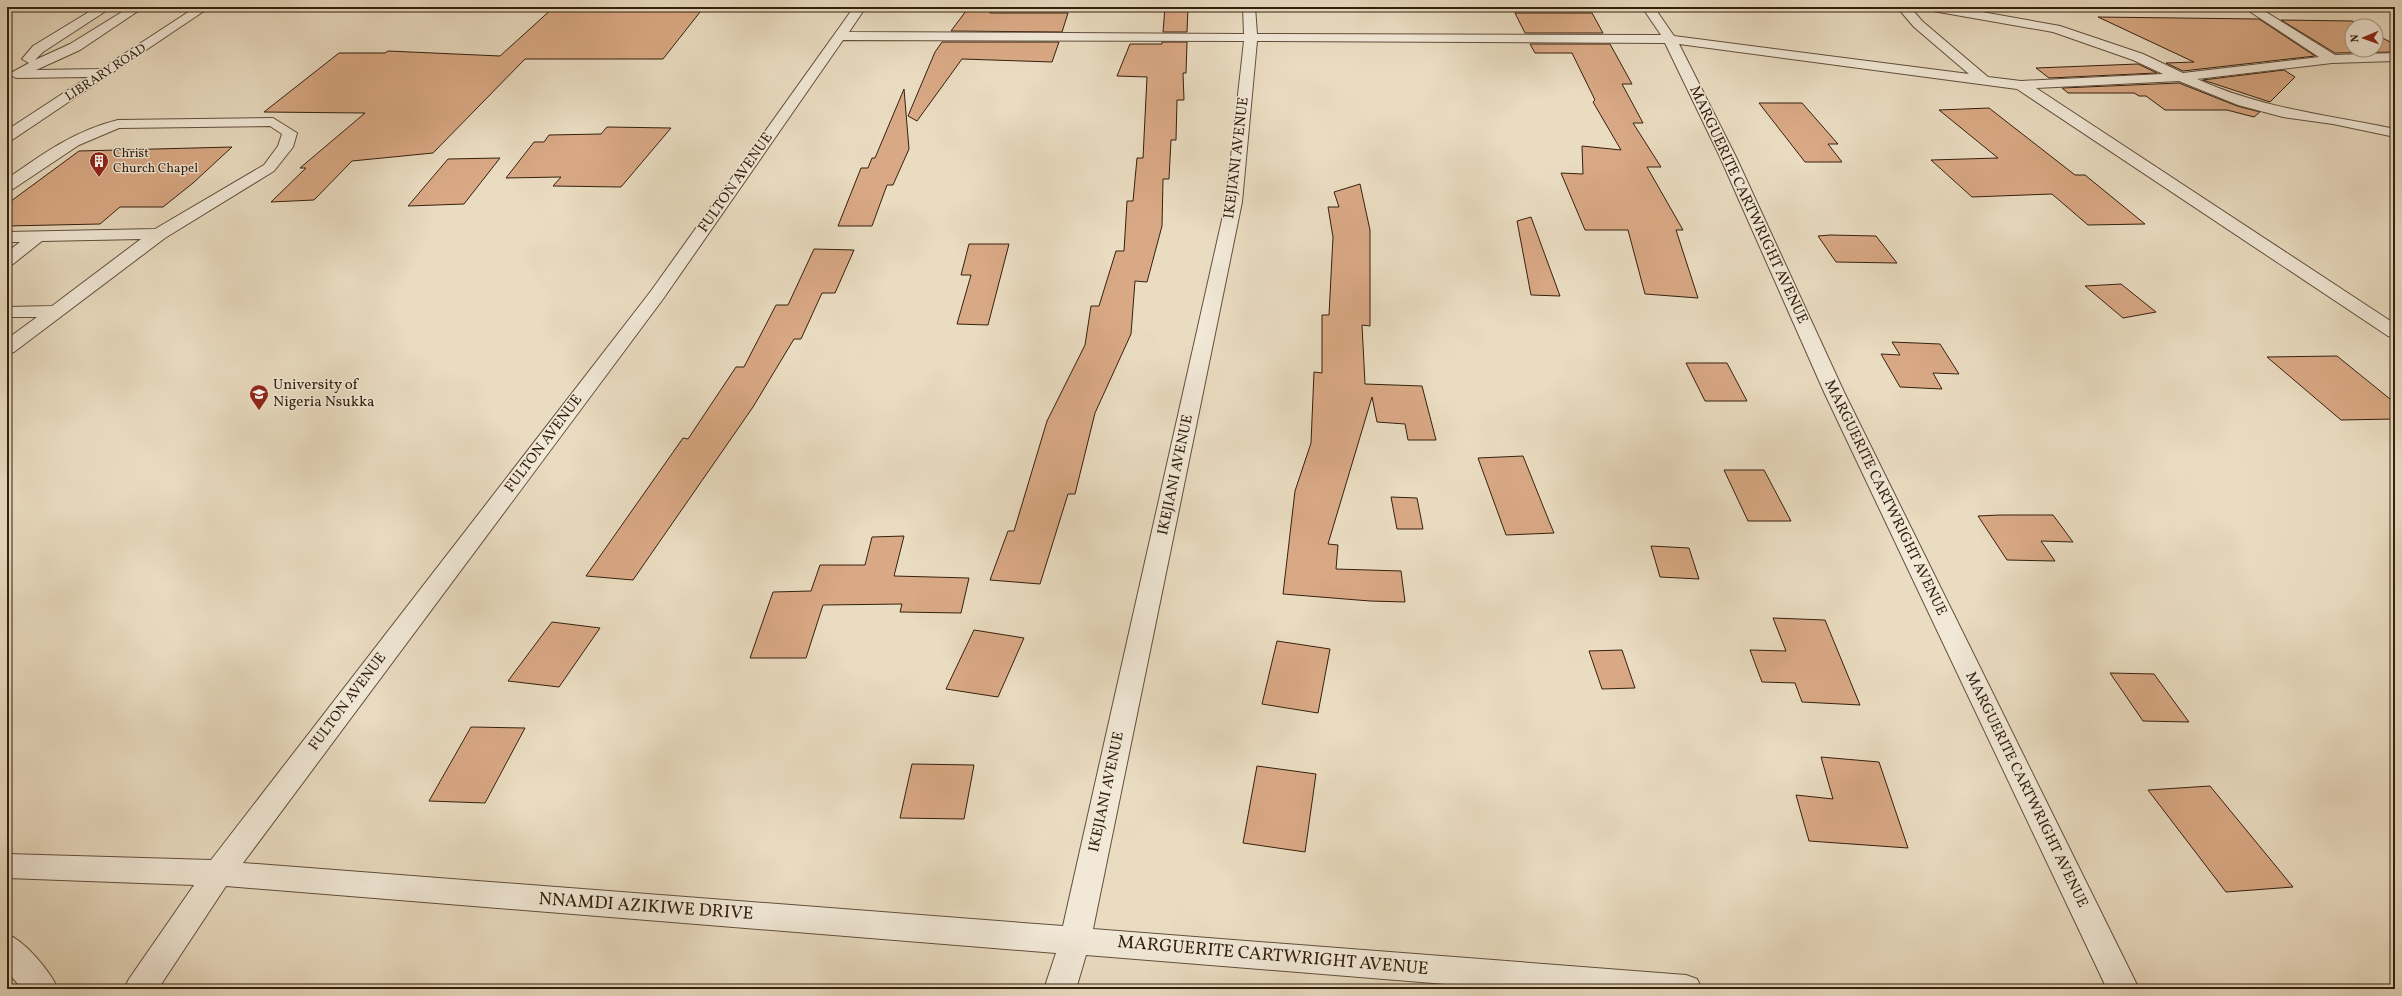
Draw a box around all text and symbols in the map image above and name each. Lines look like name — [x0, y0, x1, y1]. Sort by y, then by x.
north arrow — [2344, 18, 2384, 58]
text: N — [2348, 34, 2363, 43]
street label: LIBRARY ROAD — [62, 40, 151, 106]
street label: MARGUERITE CARTWRIGHT AVENUE — [1683, 83, 1813, 327]
street label: IKEJIANI AVENUE — [1219, 96, 1255, 220]
street label: FULTON AVENUE — [694, 129, 778, 237]
place label: Christ Church Chapel — [113, 145, 198, 178]
building icon: Christ Church Chapel — [88, 150, 110, 178]
place label: University of Nigeria Nsukka — [273, 375, 375, 413]
street label: MARGUERITE CARTWRIGHT AVENUE — [1819, 376, 1951, 620]
school or university icon: University of Nigeria Nsukka — [248, 383, 270, 411]
street label: FULTON AVENUE — [500, 391, 588, 497]
street label: IKEJIANI AVENUE — [1153, 413, 1199, 537]
street label: FULTON AVENUE — [304, 649, 392, 755]
street label: MARGUERITE CARTWRIGHT AVENUE — [1960, 668, 2092, 912]
street label: IKEJIANI AVENUE — [1084, 730, 1130, 854]
street label: NNAMDI AZIKIWE DRIVE — [538, 887, 754, 927]
street label: MARGUERITE CARTWRIGHT AVENUE — [1116, 930, 1430, 982]

